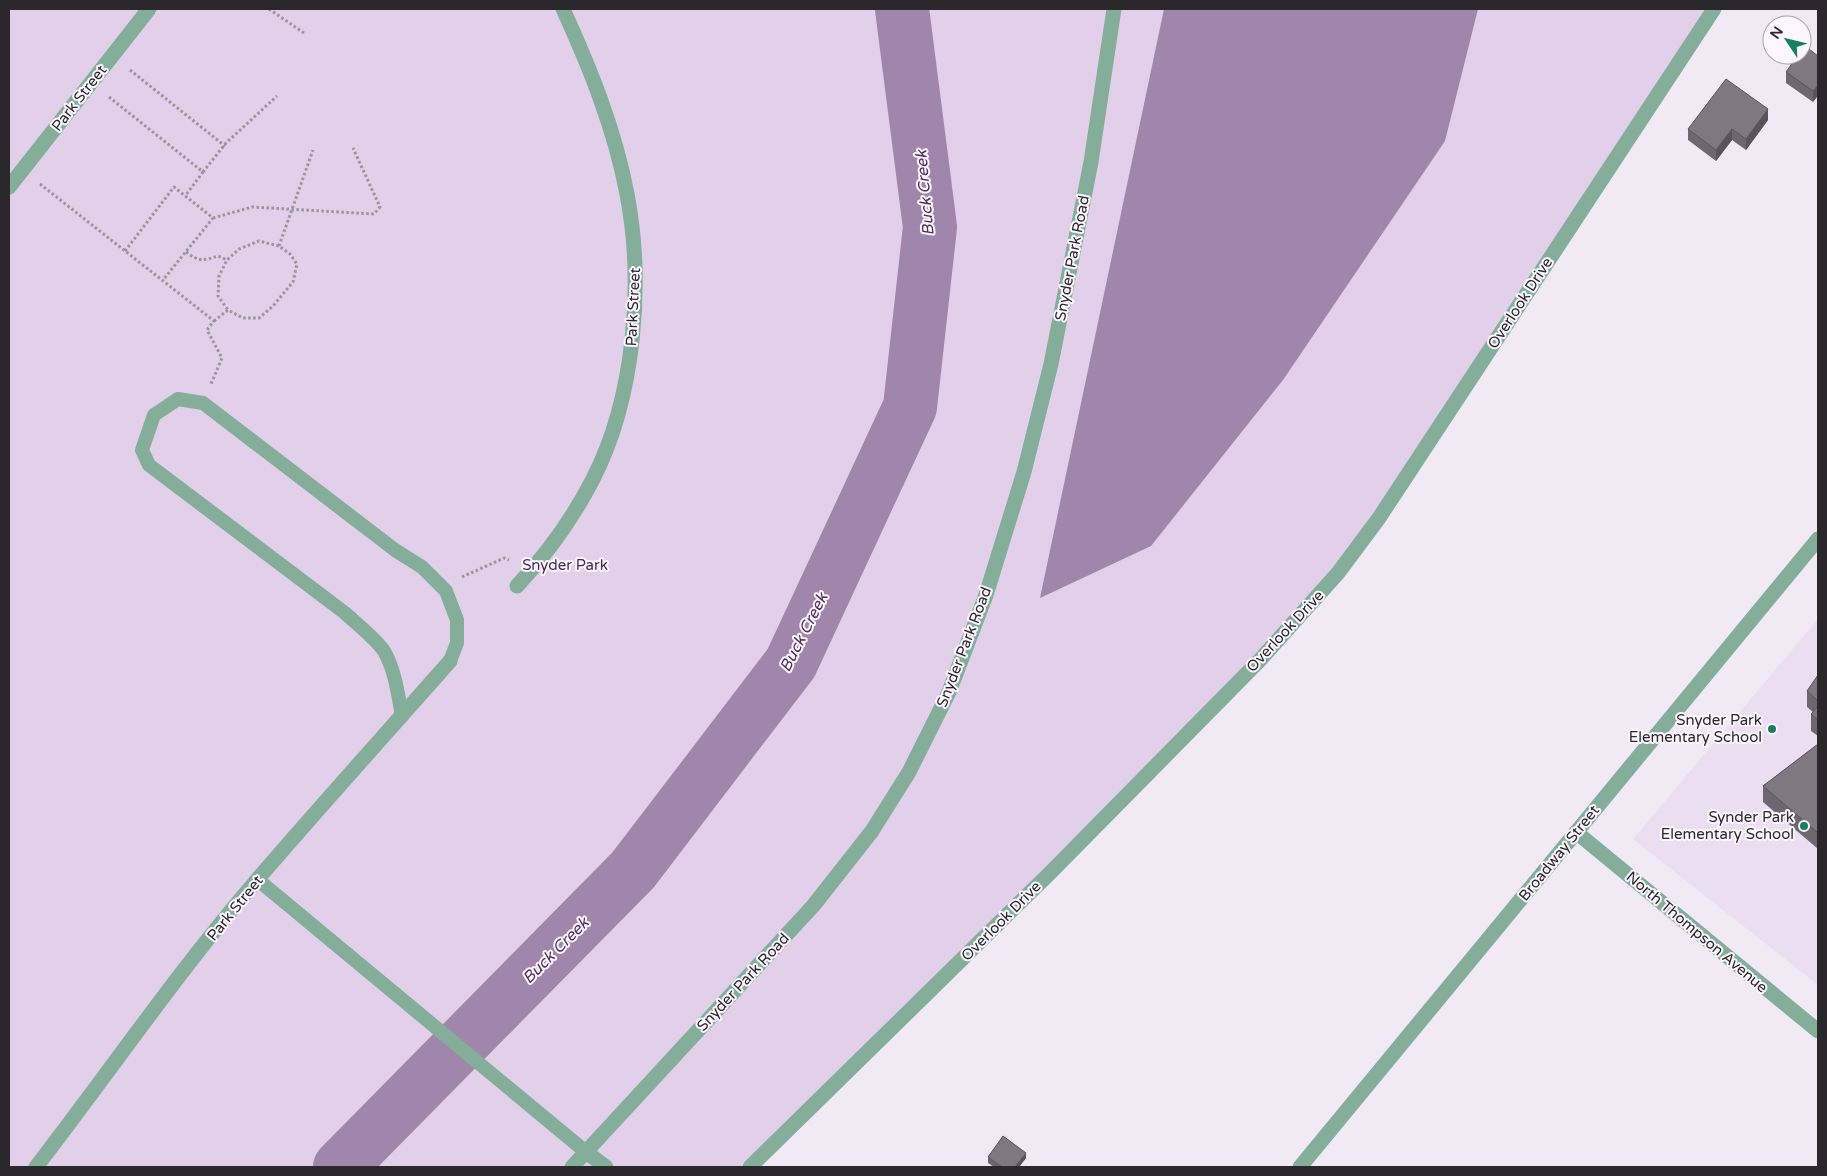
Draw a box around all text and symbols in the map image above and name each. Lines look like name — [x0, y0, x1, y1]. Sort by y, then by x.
north arrow — [1762, 15, 1812, 65]
text: N — [1767, 23, 1787, 42]
street label: Park Street — [48, 61, 111, 135]
water label: Buck Creek — [911, 148, 939, 237]
street label: Snyder Park Road — [1051, 194, 1093, 322]
street label: Overlook Drive — [1484, 254, 1556, 352]
street label: Park Street — [622, 267, 644, 347]
park label: Snyder Park — [522, 556, 608, 574]
street label: Snyder Park Road — [933, 584, 995, 710]
street label: Overlook Drive — [1243, 586, 1327, 676]
water label: Buck Creek — [775, 589, 833, 675]
place label: Snyder Park Elementary School — [1629, 711, 1762, 746]
marker: Snyder Park Elementary School — [1766, 723, 1778, 735]
street label: Broadway Street — [1515, 801, 1603, 904]
place label: Synder Park Elementary School — [1661, 808, 1794, 843]
marker: Synder Park Elementary School — [1798, 820, 1810, 832]
street label: North Thompson Avenue — [1623, 868, 1771, 996]
street label: Park Street — [203, 872, 267, 944]
street label: Overlook Drive — [957, 877, 1045, 965]
water label: Buck Creek — [518, 912, 594, 988]
street label: Snyder Park Road — [693, 929, 793, 1035]

